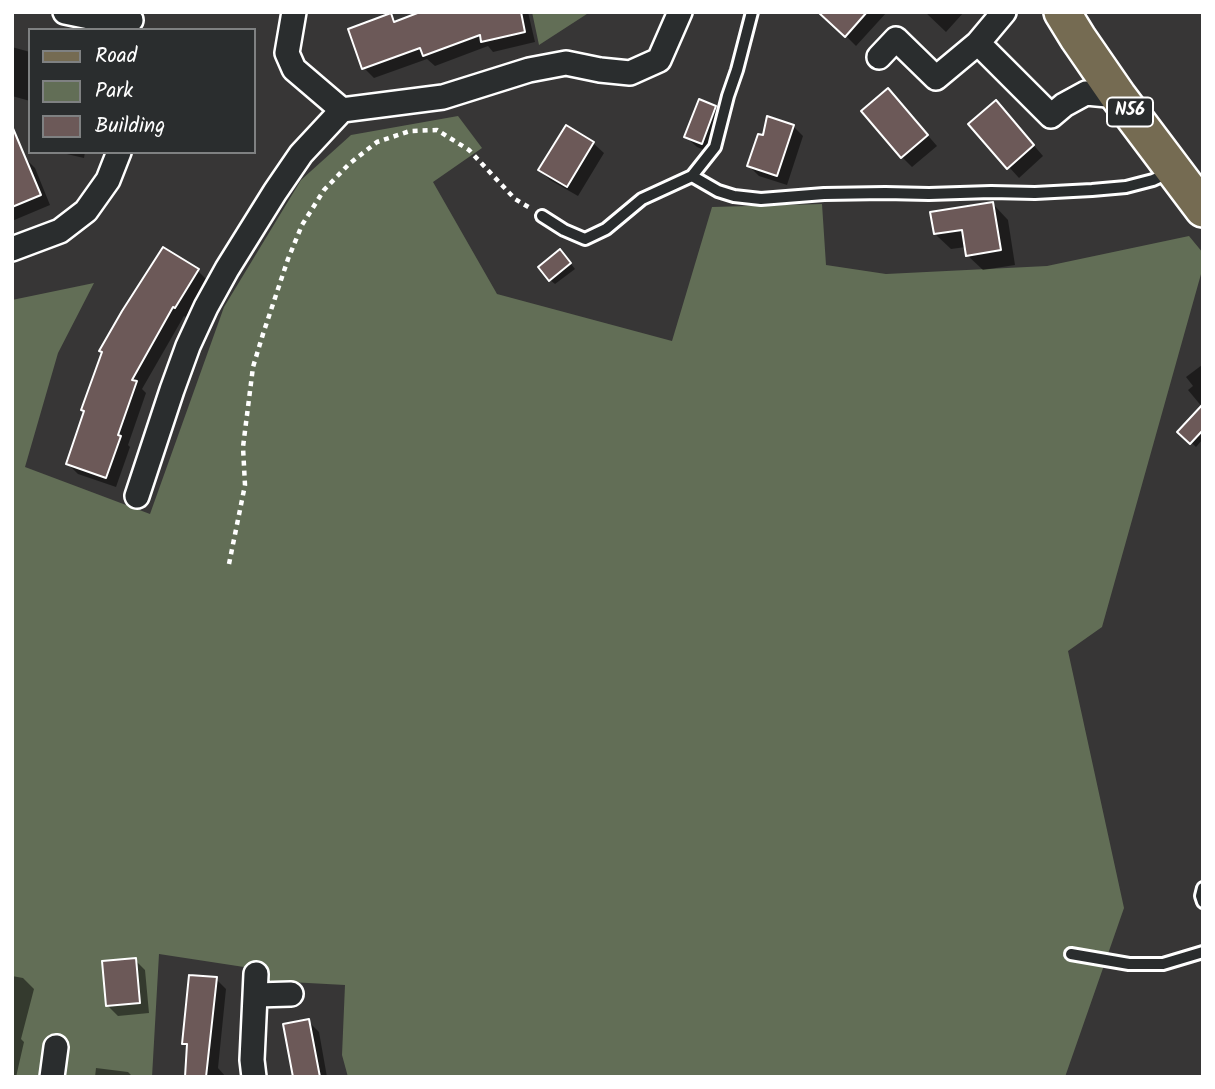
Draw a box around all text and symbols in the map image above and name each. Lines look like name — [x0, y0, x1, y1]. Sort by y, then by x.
legend — [28, 28, 256, 154]
text: Road — [95, 40, 137, 73]
text: Park — [95, 75, 133, 108]
road number: N56 — [1107, 98, 1153, 127]
text: Building — [95, 110, 165, 143]

